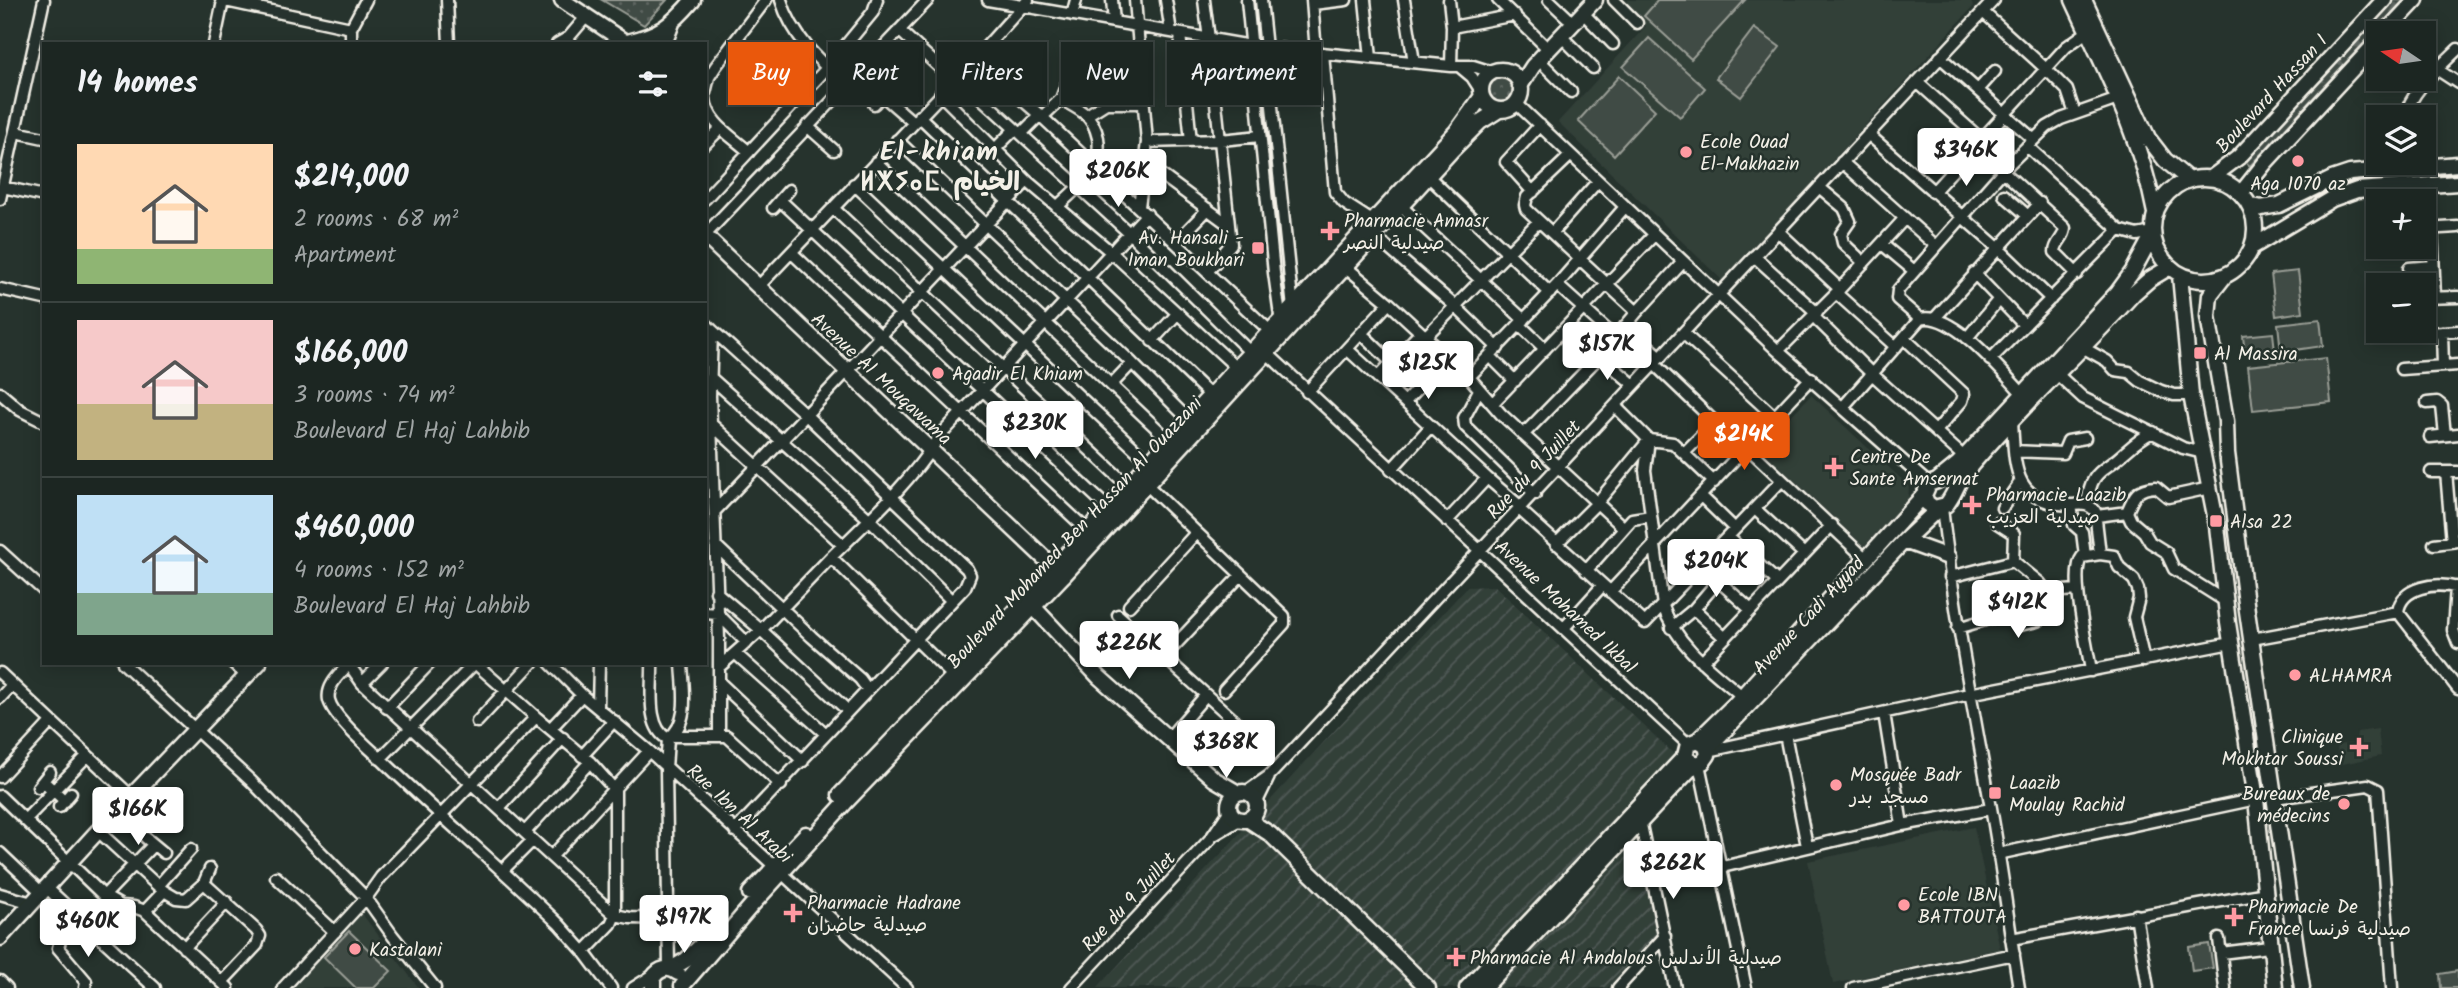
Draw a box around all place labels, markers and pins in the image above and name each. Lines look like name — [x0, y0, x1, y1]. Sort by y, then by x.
place label: Ecole Ouad El-Makhazin — [1700, 128, 1799, 180]
pin: $346K — [1917, 128, 2015, 188]
marker: Ecole Ouad El-Makhazin — [1678, 144, 1694, 160]
pin: $206K — [1069, 150, 1167, 209]
marker: Aga 1070 az — [2290, 153, 2306, 169]
place label: Aga 1070 az — [2250, 170, 2346, 200]
place label: Pharmacie Annasr صيدلية النصر — [1342, 207, 1490, 259]
marker: Pharmacie Annasr صيدلية النصر — [1322, 223, 1338, 239]
place label: Av. Hansali - Iman Boukhari — [1128, 224, 1245, 276]
marker: Av. Hansali - Iman Boukhari — [1250, 240, 1266, 256]
pin: $157K — [1558, 322, 1656, 382]
place label: Al Massira — [2214, 340, 2298, 370]
pin: $125K — [1379, 342, 1477, 401]
marker: Al Massira — [2192, 345, 2208, 361]
place label: Agadir El Khiam — [952, 360, 1083, 390]
marker: Agadir El Khiam — [930, 365, 946, 381]
pin: $230K — [986, 402, 1084, 461]
pin: $214K — [1695, 412, 1793, 472]
place label: Centre De Sante Amsernat — [1850, 443, 1979, 495]
marker: Centre De Sante Amsernat — [1824, 457, 1844, 477]
place label: Pharmacie Laazib صيدلية العزيب — [1986, 481, 2126, 533]
marker: Pharmacie Laazib صيدلية العزيب — [1964, 497, 1980, 513]
place label: Alsa 22 — [2230, 508, 2293, 538]
marker: Alsa 22 — [2208, 513, 2224, 529]
pin: $204K — [1667, 540, 1765, 599]
pin: $412K — [1969, 580, 2067, 640]
pin: $226K — [1080, 622, 1178, 681]
place label: ALHAMRA — [2309, 662, 2393, 692]
marker: ALHAMRA — [2287, 667, 2303, 683]
pin: $368K — [1177, 720, 1275, 780]
place label: Clinique Mokhtar Soussi — [2222, 723, 2344, 775]
marker: Clinique Mokhtar Soussi — [2349, 737, 2369, 757]
place label: Mosquée Badr مسجد بدر — [1848, 761, 1963, 813]
place label: Laazib Moulay Rachid — [2009, 769, 2125, 821]
marker: Mosquée Badr مسجد بدر — [1828, 777, 1844, 793]
place label: Bureaux de médecins — [2242, 780, 2330, 832]
marker: Laazib Moulay Rachid — [1987, 785, 2003, 801]
pin: $166K — [89, 788, 187, 847]
marker: Bureaux de médecins — [2336, 796, 2352, 812]
pin: $262K — [1624, 842, 1722, 901]
place label: Ecole IBN BATTOUTA — [1918, 881, 2007, 933]
place label: Pharmacie Hadrane صيدلية حاضران — [807, 889, 961, 941]
place label: Pharmacie De France صيدلية فرنسا — [2248, 893, 2411, 945]
pin: $197K — [635, 895, 733, 955]
marker: Ecole IBN BATTOUTA — [1896, 897, 1912, 913]
pin: $460K — [39, 900, 137, 959]
marker: Pharmacie Hadrane صيدلية حاضران — [785, 905, 801, 921]
marker: Pharmacie De France صيدلية فرنسا — [2226, 909, 2242, 925]
place label: Kastalani — [369, 936, 443, 966]
marker: Kastalani — [347, 941, 363, 957]
place label: Pharmacie Al Andalous صيدلية الأندلس — [1470, 944, 1782, 974]
marker: Pharmacie Al Andalous صيدلية الأندلس — [1448, 949, 1464, 965]

